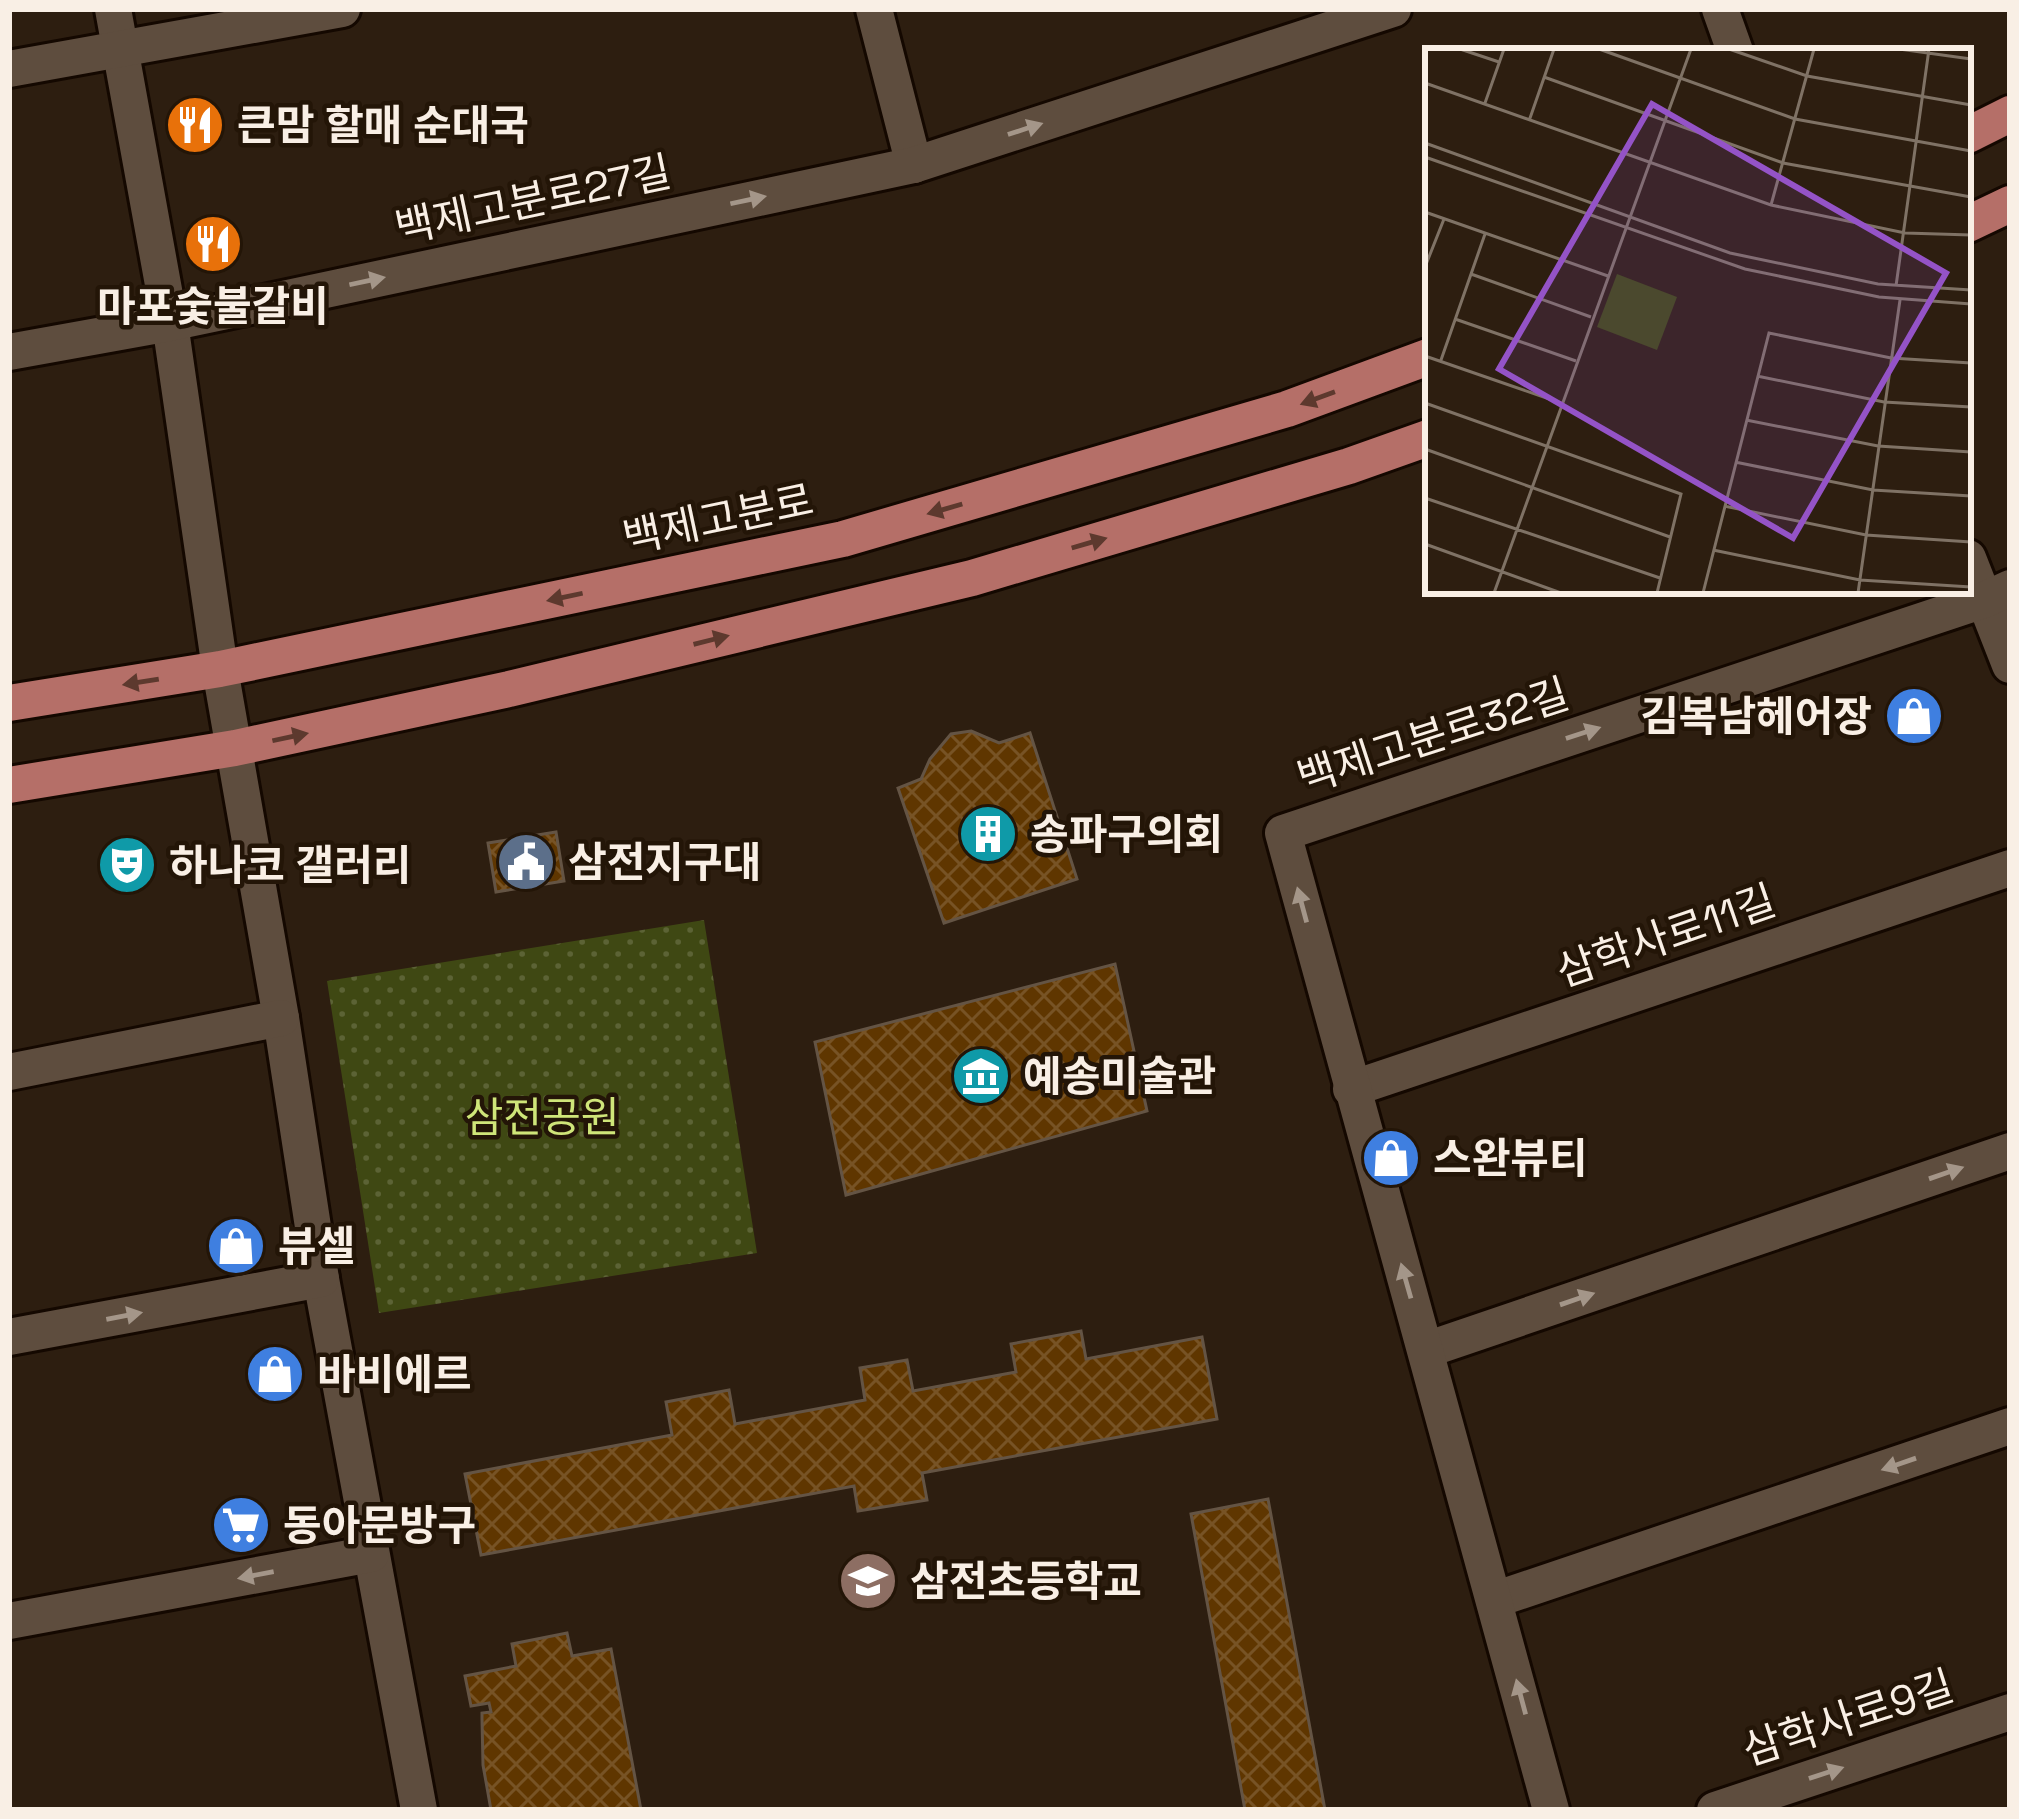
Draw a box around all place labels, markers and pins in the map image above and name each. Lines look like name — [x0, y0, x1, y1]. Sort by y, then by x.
restaurant icon: 큰맘 할매 순대국 — [164, 94, 226, 156]
place label: 큰맘 할매 순대국 — [237, 99, 529, 152]
restaurant icon: 마포숯불갈비 — [182, 213, 244, 275]
place label: 마포숯불갈비 — [97, 280, 329, 333]
shop icon: 김복남헤어장 — [1883, 685, 1945, 747]
place label: 김복남헤어장 — [1640, 690, 1872, 743]
building icon: 송파구의회 — [957, 803, 1019, 865]
place label: 송파구의회 — [1030, 808, 1223, 861]
public building icon: 삼전지구대 — [495, 831, 557, 893]
theatre icon: 하나코 갤러리 — [96, 834, 158, 896]
place label: 삼전지구대 — [568, 836, 761, 889]
place label: 하나코 갤러리 — [169, 839, 412, 892]
museum icon: 예송미술관 — [950, 1045, 1012, 1107]
place label: 예송미술관 — [1023, 1050, 1216, 1103]
shop icon: 스완뷰티 — [1360, 1127, 1422, 1189]
place label: 스완뷰티 — [1433, 1132, 1588, 1185]
shop icon: 뷰셀 — [205, 1215, 267, 1277]
place label: 뷰셀 — [278, 1220, 355, 1273]
shop icon: 바비에르 — [244, 1343, 306, 1405]
place label: 바비에르 — [317, 1348, 472, 1401]
supermarket icon: 동아문방구 — [210, 1494, 272, 1556]
place label: 동아문방구 — [283, 1499, 476, 1552]
school or university icon: 삼전초등학교 — [837, 1550, 899, 1612]
place label: 삼전초등학교 — [910, 1555, 1142, 1608]

